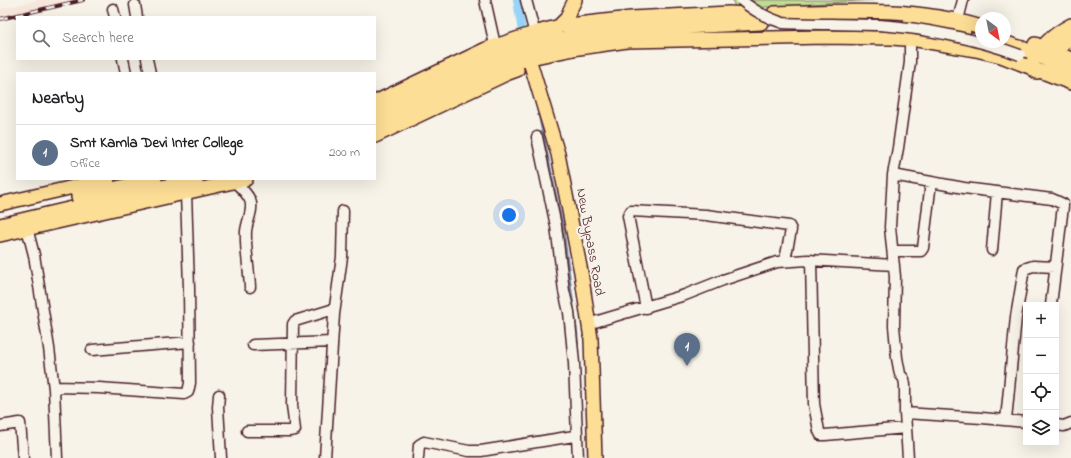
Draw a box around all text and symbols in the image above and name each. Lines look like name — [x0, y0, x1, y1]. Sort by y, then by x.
north arrow — [975, 12, 1011, 48]
search box — [16, 16, 376, 60]
icon: search — [30, 27, 52, 49]
text: Search here — [62, 27, 134, 49]
text: Nearby — [32, 86, 84, 111]
text: Smt Kamla Devi Inter College — [70, 132, 243, 154]
text: 1 — [43, 143, 47, 162]
text: 200 m — [329, 143, 360, 162]
text: Office — [70, 154, 100, 173]
street label: New Bypass Road — [569, 187, 610, 298]
your location — [499, 205, 519, 225]
map controls — [1023, 302, 1059, 446]
button: + — [1023, 302, 1059, 338]
pin: 1 — [674, 333, 700, 366]
button: − — [1023, 338, 1059, 374]
button: locate — [1023, 374, 1059, 410]
button: layers — [1023, 410, 1059, 446]

